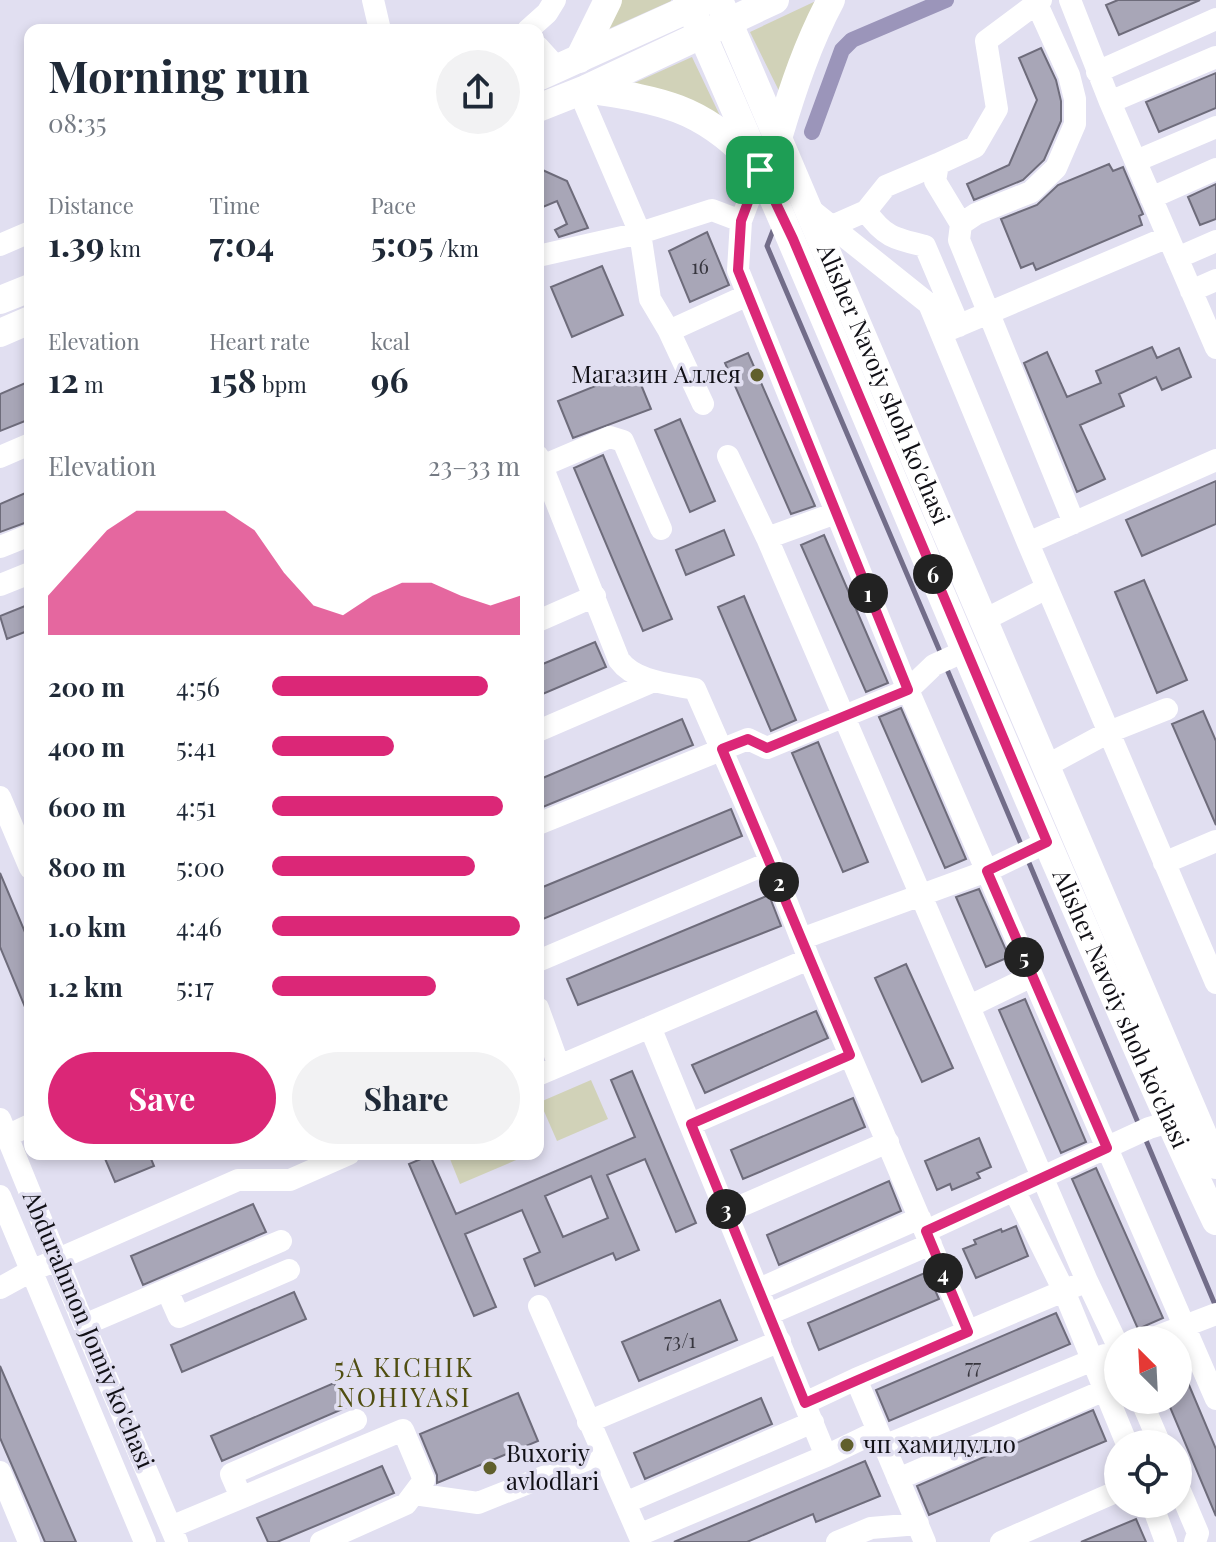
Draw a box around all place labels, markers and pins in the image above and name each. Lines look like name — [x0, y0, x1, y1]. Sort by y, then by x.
pin — [726, 136, 794, 204]
place label: Магазин Аллея — [571, 357, 741, 389]
marker: Магазин Аллея — [748, 366, 766, 384]
pin: 6 — [913, 554, 953, 594]
pin: 1 — [848, 573, 888, 613]
pin: 2 — [759, 862, 799, 902]
pin: 5 — [1004, 937, 1044, 977]
pin: 3 — [706, 1189, 746, 1229]
pin: 4 — [923, 1253, 963, 1293]
place label: чп хамидулло — [863, 1427, 1016, 1459]
place label: Buxoriy avlodlari — [506, 1436, 599, 1496]
marker: чп хамидулло — [838, 1436, 856, 1454]
marker: Buxoriy avlodlari — [481, 1459, 499, 1477]

